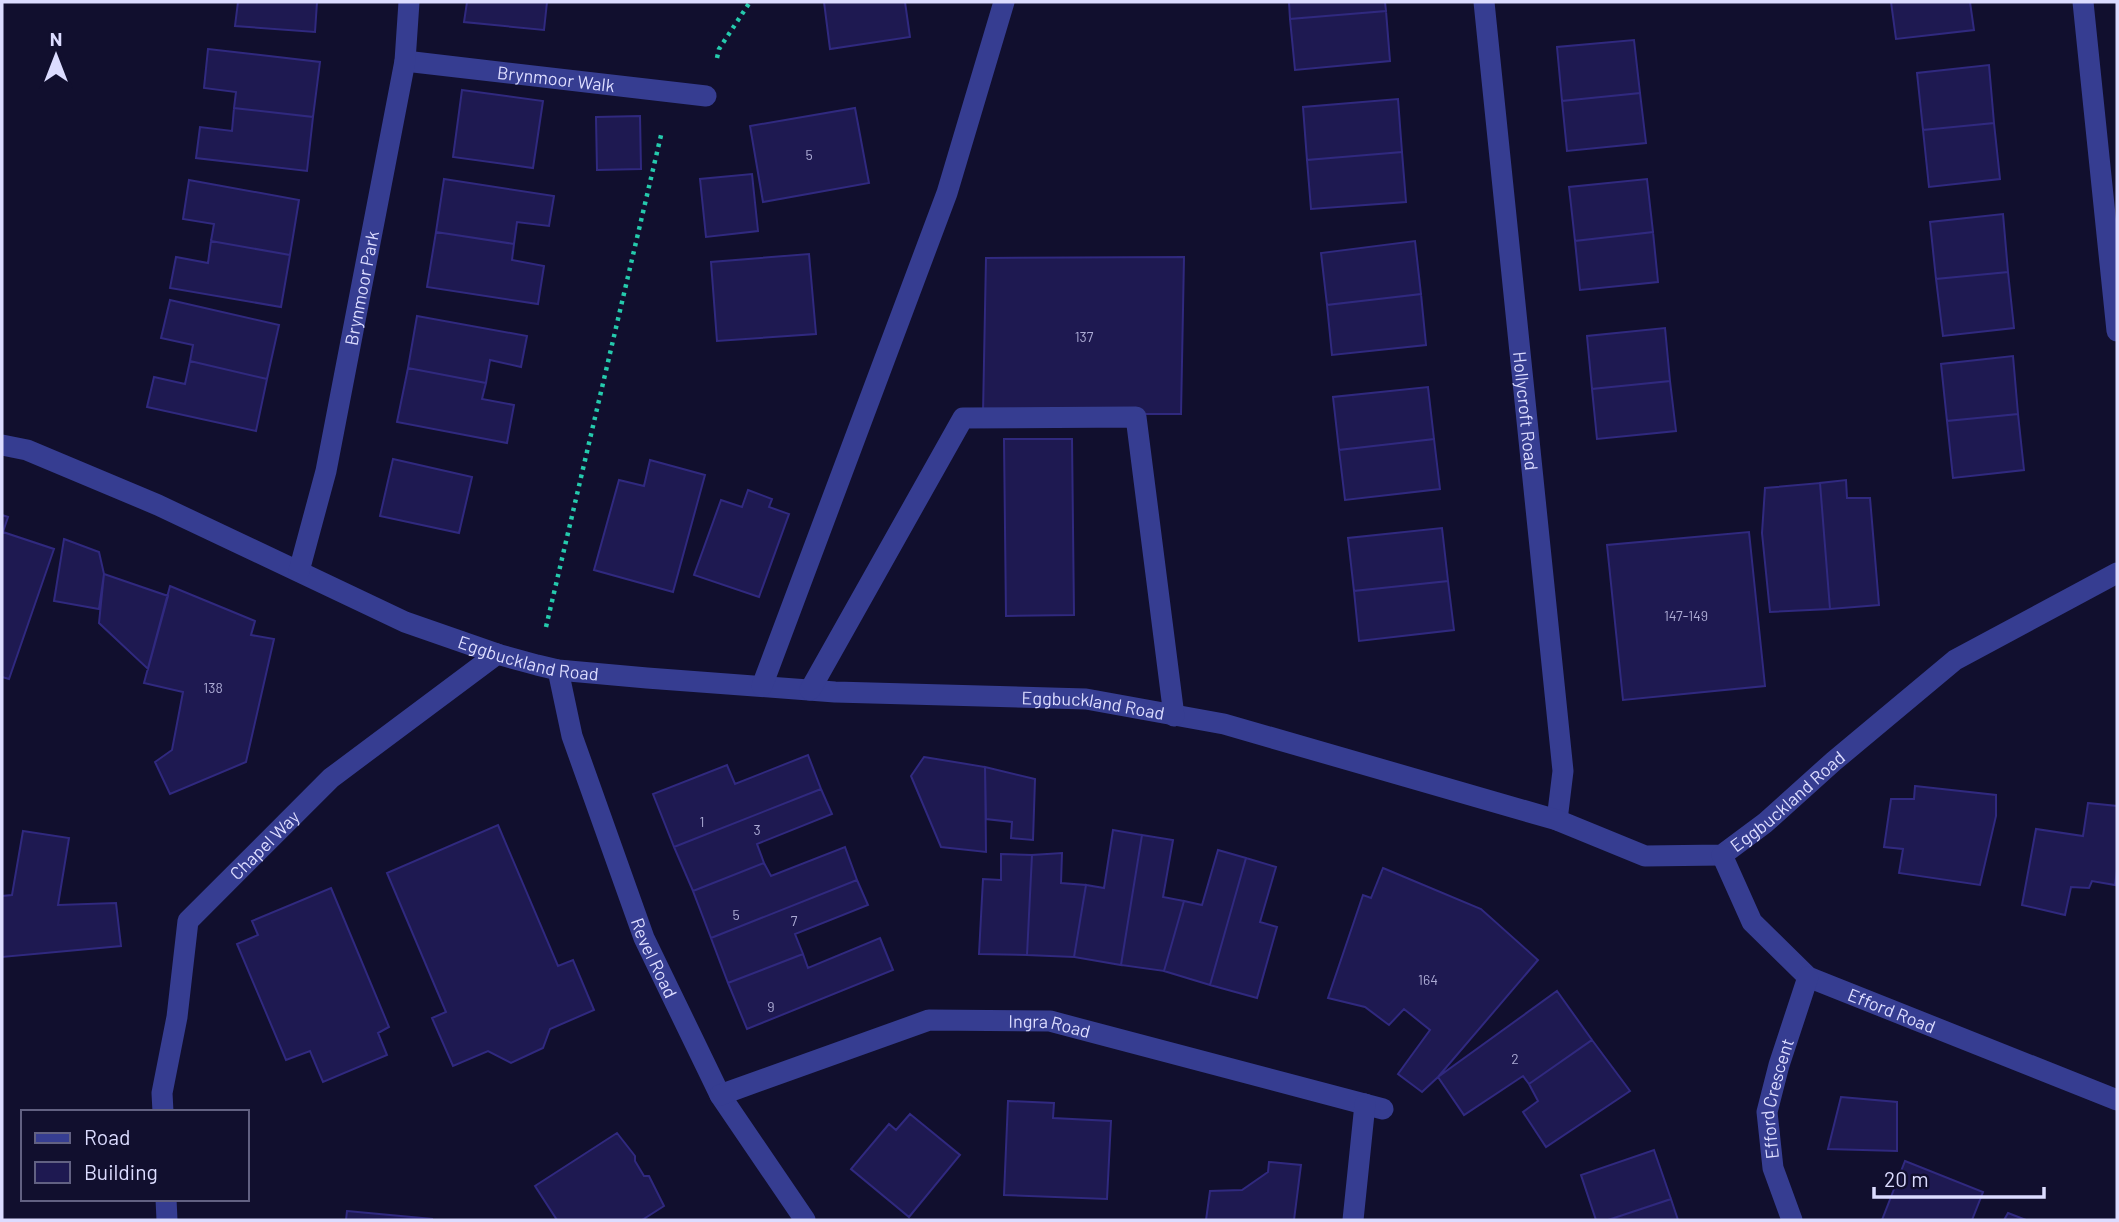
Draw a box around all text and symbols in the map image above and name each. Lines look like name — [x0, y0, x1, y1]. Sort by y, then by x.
north arrow — [21, 21, 91, 91]
text: N — [50, 27, 62, 50]
street label: Brynmoor Walk — [496, 61, 616, 96]
house number: 5 — [805, 146, 813, 163]
street label: Brynmoor Park — [339, 229, 383, 347]
house number: 137 — [1075, 328, 1094, 345]
street label: Hollycroft Road — [1509, 350, 1543, 472]
house number: 147-149 — [1664, 607, 1708, 624]
street label: Eggbuckland Road — [455, 630, 600, 685]
house number: 138 — [203, 679, 223, 696]
street label: Eggbuckland Road — [1021, 686, 1166, 724]
street label: Eggbuckland Road — [1726, 746, 1849, 856]
street label: Chapel Way — [225, 805, 304, 884]
house number: 1 — [700, 813, 704, 830]
house number: 3 — [753, 821, 761, 838]
house number: 5 — [732, 906, 740, 923]
house number: 7 — [791, 912, 798, 929]
street label: Revel Road — [627, 915, 682, 1001]
house number: 164 — [1418, 971, 1438, 988]
street label: Efford Road — [1845, 983, 1939, 1038]
house number: 9 — [767, 998, 775, 1015]
street label: Ingra Road — [1008, 1010, 1093, 1042]
street label: Efford Crescent — [1756, 1035, 1798, 1160]
house number: 2 — [1511, 1050, 1519, 1067]
legend — [21, 1110, 248, 1201]
text: Road — [84, 1124, 130, 1149]
scale bar — [1874, 1156, 2044, 1200]
text: Building — [84, 1159, 158, 1184]
text: 20 m — [1884, 1166, 1929, 1191]

